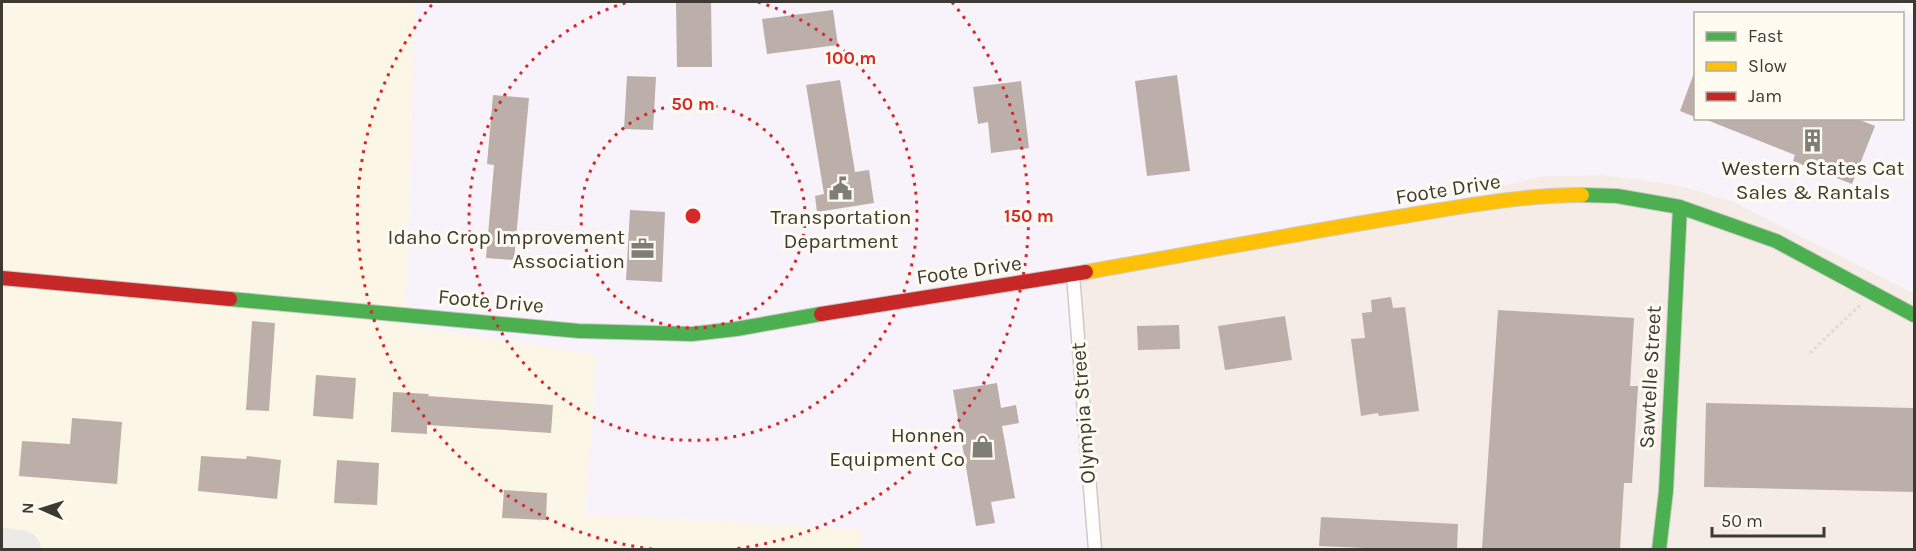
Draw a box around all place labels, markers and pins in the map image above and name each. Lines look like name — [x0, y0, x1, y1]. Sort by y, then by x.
building icon: Western States Cat Sales & Rantals — [1800, 127, 1826, 153]
place label: Western States Cat Sales & Rantals — [1721, 156, 1905, 204]
public building icon: Transportation Department — [828, 176, 854, 202]
place label: Transportation Department — [771, 205, 911, 253]
centre of rings — [683, 206, 703, 226]
place label: Idaho Crop Improvement Association — [388, 225, 625, 273]
office icon: Idaho Crop Improvement Association — [630, 236, 656, 262]
place label: Honnen Equipment Co — [829, 423, 965, 471]
shop icon: Honnen Equipment Co — [970, 434, 996, 460]

